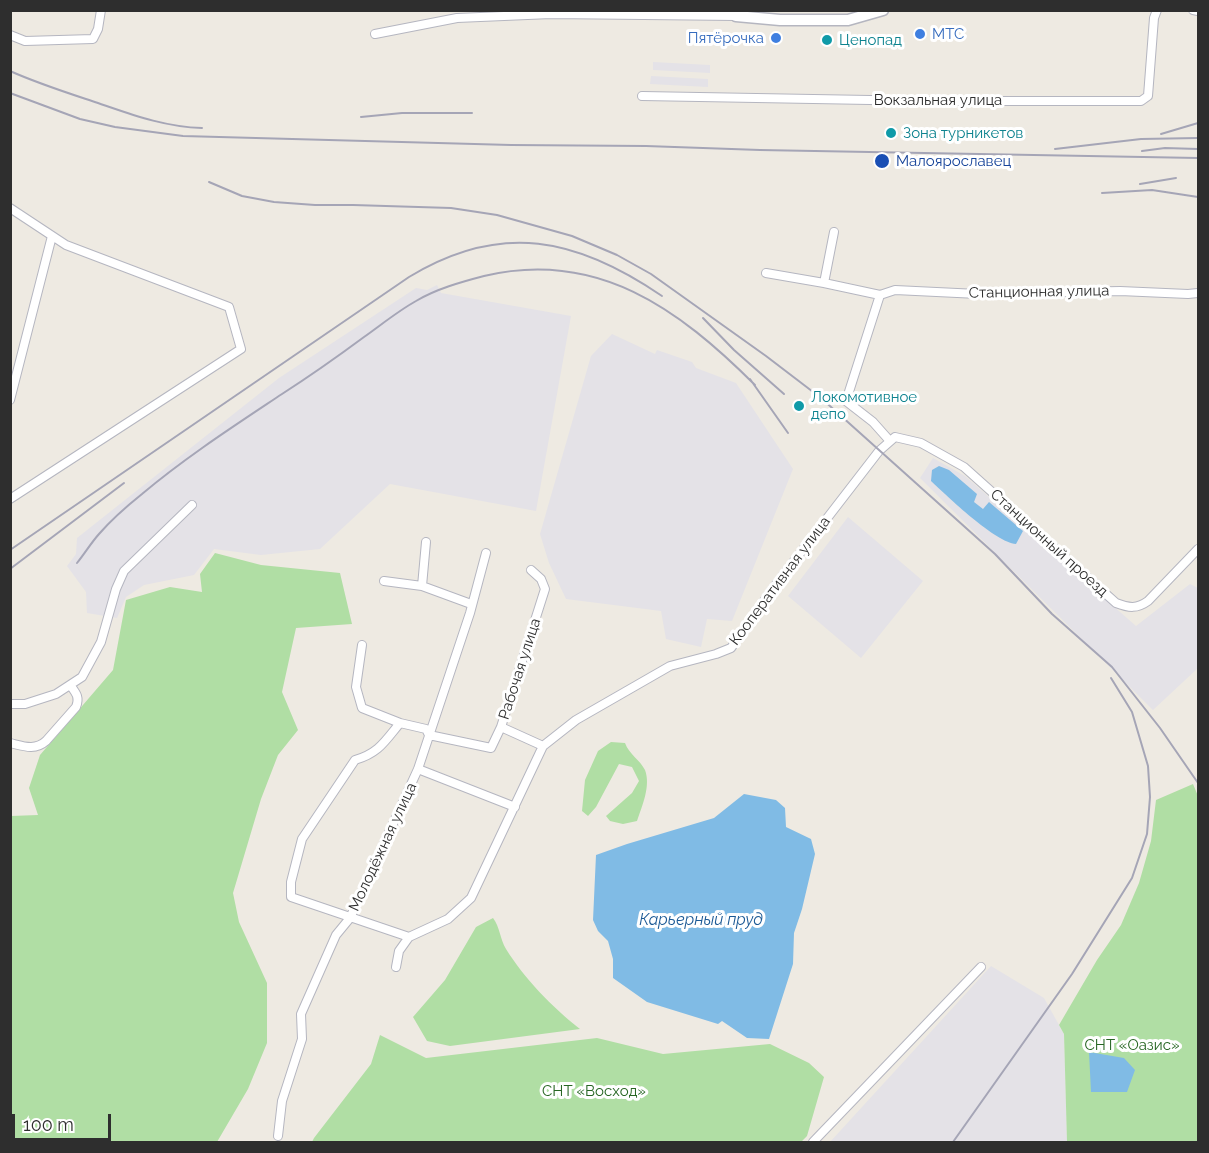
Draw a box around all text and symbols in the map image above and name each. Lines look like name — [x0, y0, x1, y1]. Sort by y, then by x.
place label: МТС — [932, 25, 964, 43]
marker: МТС — [913, 27, 927, 41]
place label: Пятёрочка — [688, 29, 764, 47]
marker: Пятёрочка — [769, 31, 783, 45]
place label: Ценопад — [839, 31, 902, 49]
marker: Ценопад — [820, 33, 834, 47]
street label: Вокзальная улица — [874, 91, 1002, 109]
place label: Зона турникетов — [903, 124, 1023, 142]
marker: Зона турникетов — [884, 126, 898, 140]
marker: Малоярославец — [873, 152, 891, 170]
place label: Малоярославец — [896, 152, 1011, 170]
street label: Станционная улица — [969, 282, 1109, 302]
place label: Локомотивное депо — [811, 388, 917, 423]
marker: Локомотивное депо — [792, 399, 806, 413]
street label: Станционный проезд — [986, 485, 1112, 601]
street label: Кооперативная улица — [726, 513, 834, 649]
street label: Рабочая улица — [495, 616, 545, 722]
street label: Молодёжная улица — [345, 780, 421, 914]
water label: Карьерный пруд — [639, 910, 763, 930]
park label: СНТ «Оазис» — [1085, 1036, 1179, 1054]
park label: СНТ «Восход» — [542, 1082, 646, 1100]
scale bar — [15, 1102, 114, 1140]
text: 100 m — [23, 1114, 74, 1135]

